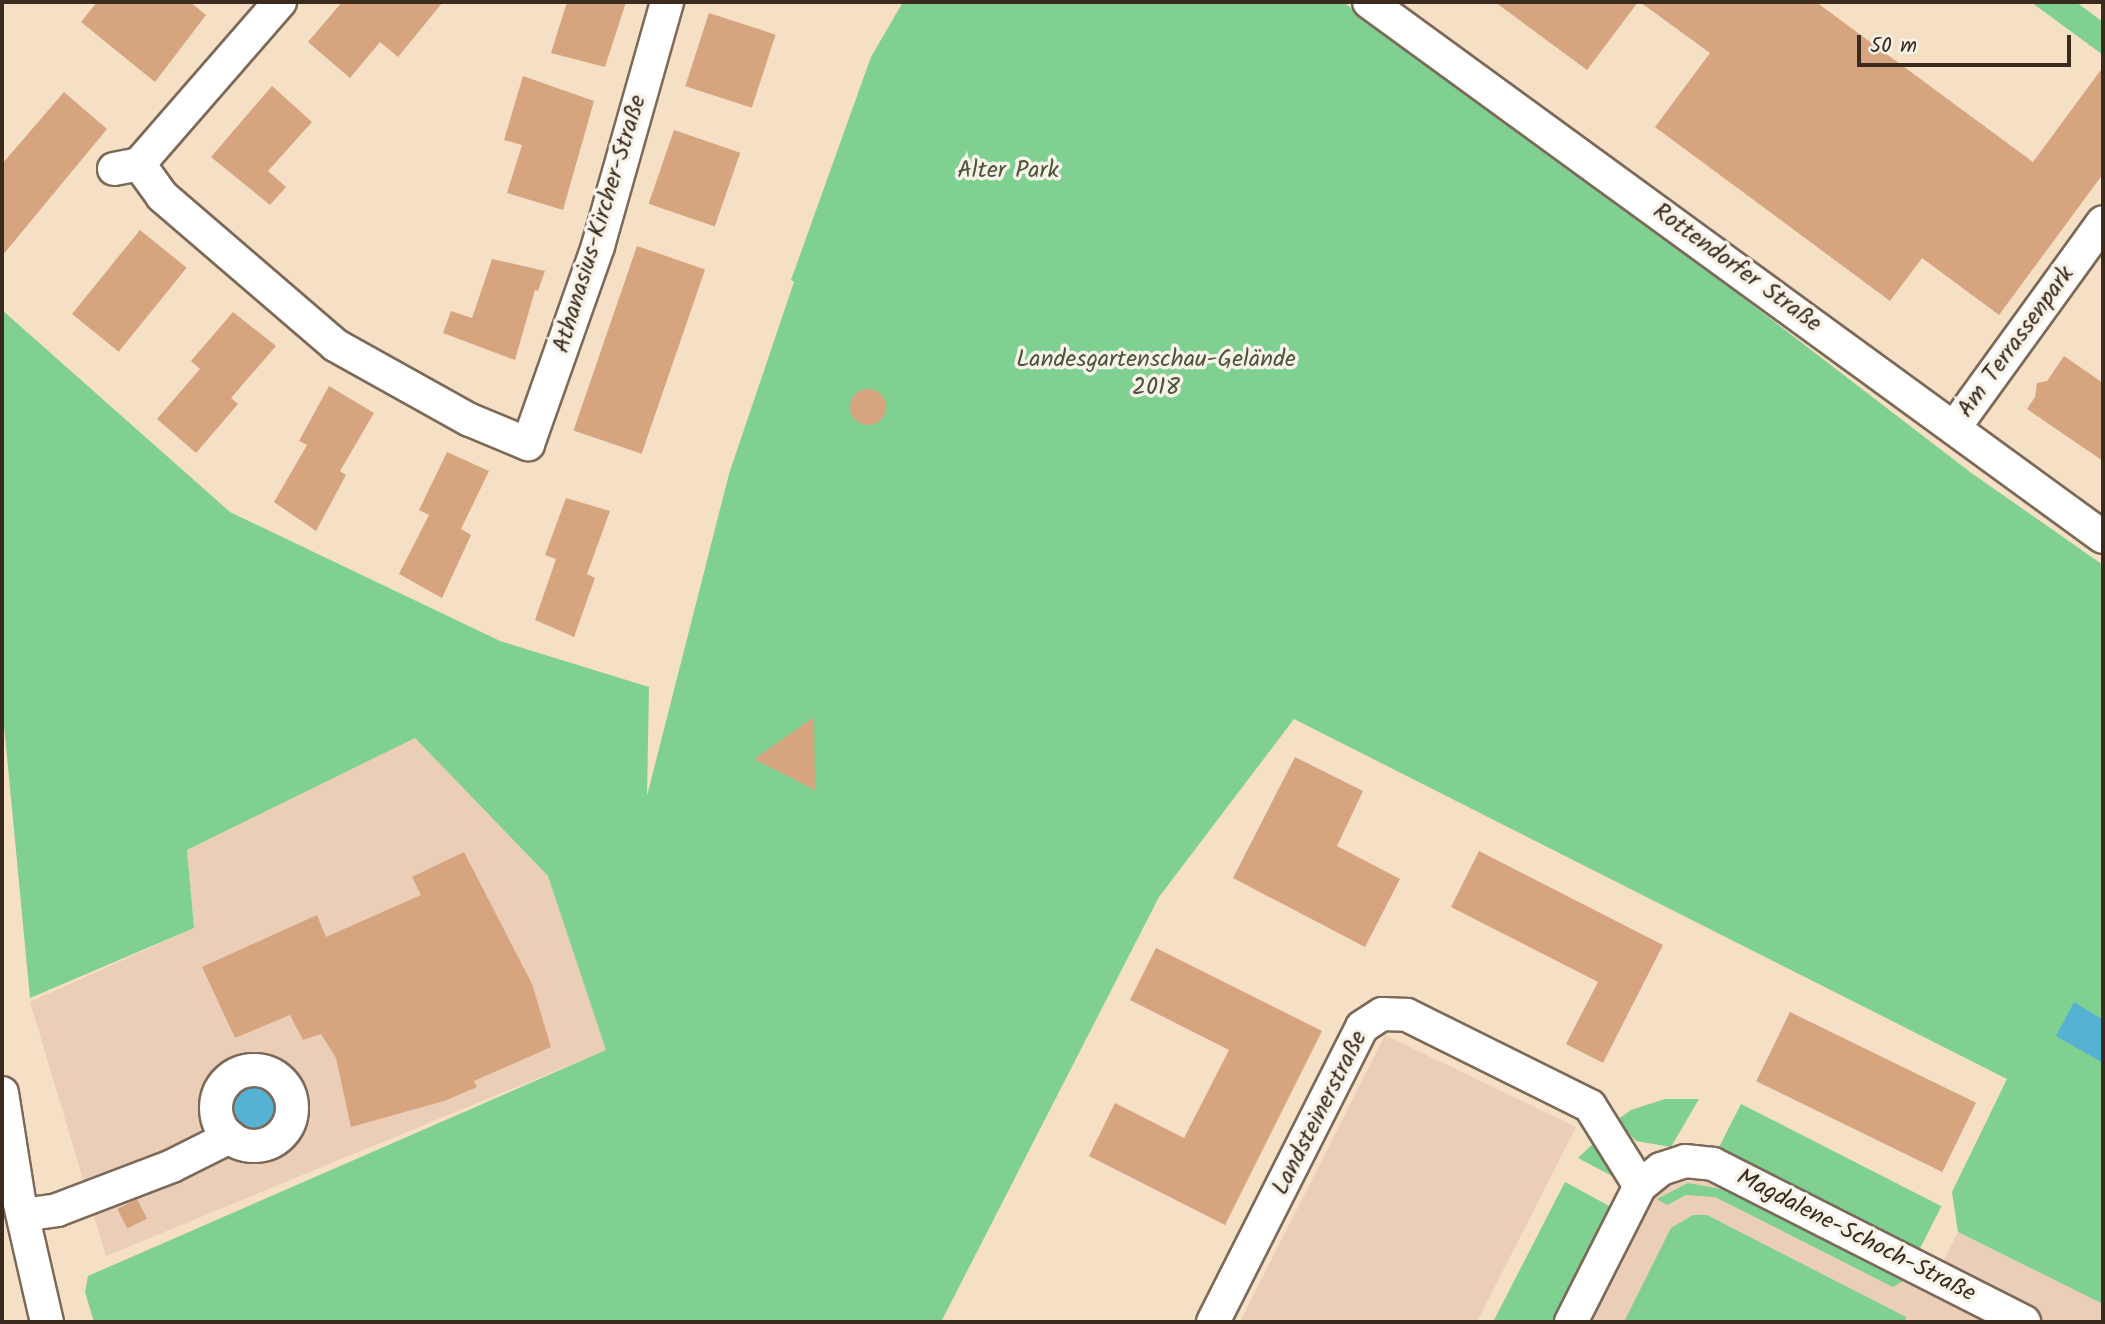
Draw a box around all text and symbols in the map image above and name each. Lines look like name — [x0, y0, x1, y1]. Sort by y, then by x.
scale bar — [1860, 21, 2074, 65]
text: 50 m — [1870, 30, 1917, 63]
street label: Athanasius-Kircher-Straße — [547, 92, 653, 356]
park label: Alter Park — [957, 157, 1059, 185]
street label: Rottendorfer Straße — [1647, 197, 1827, 339]
street label: Am Terrassenpark — [1951, 261, 2081, 423]
park label: Landesgartenschau-Gelände 2018 — [1016, 346, 1296, 402]
street label: Landsteinerstraße — [1266, 1026, 1374, 1200]
street label: Magdalene-Schoch-Straße — [1732, 1163, 1980, 1309]

